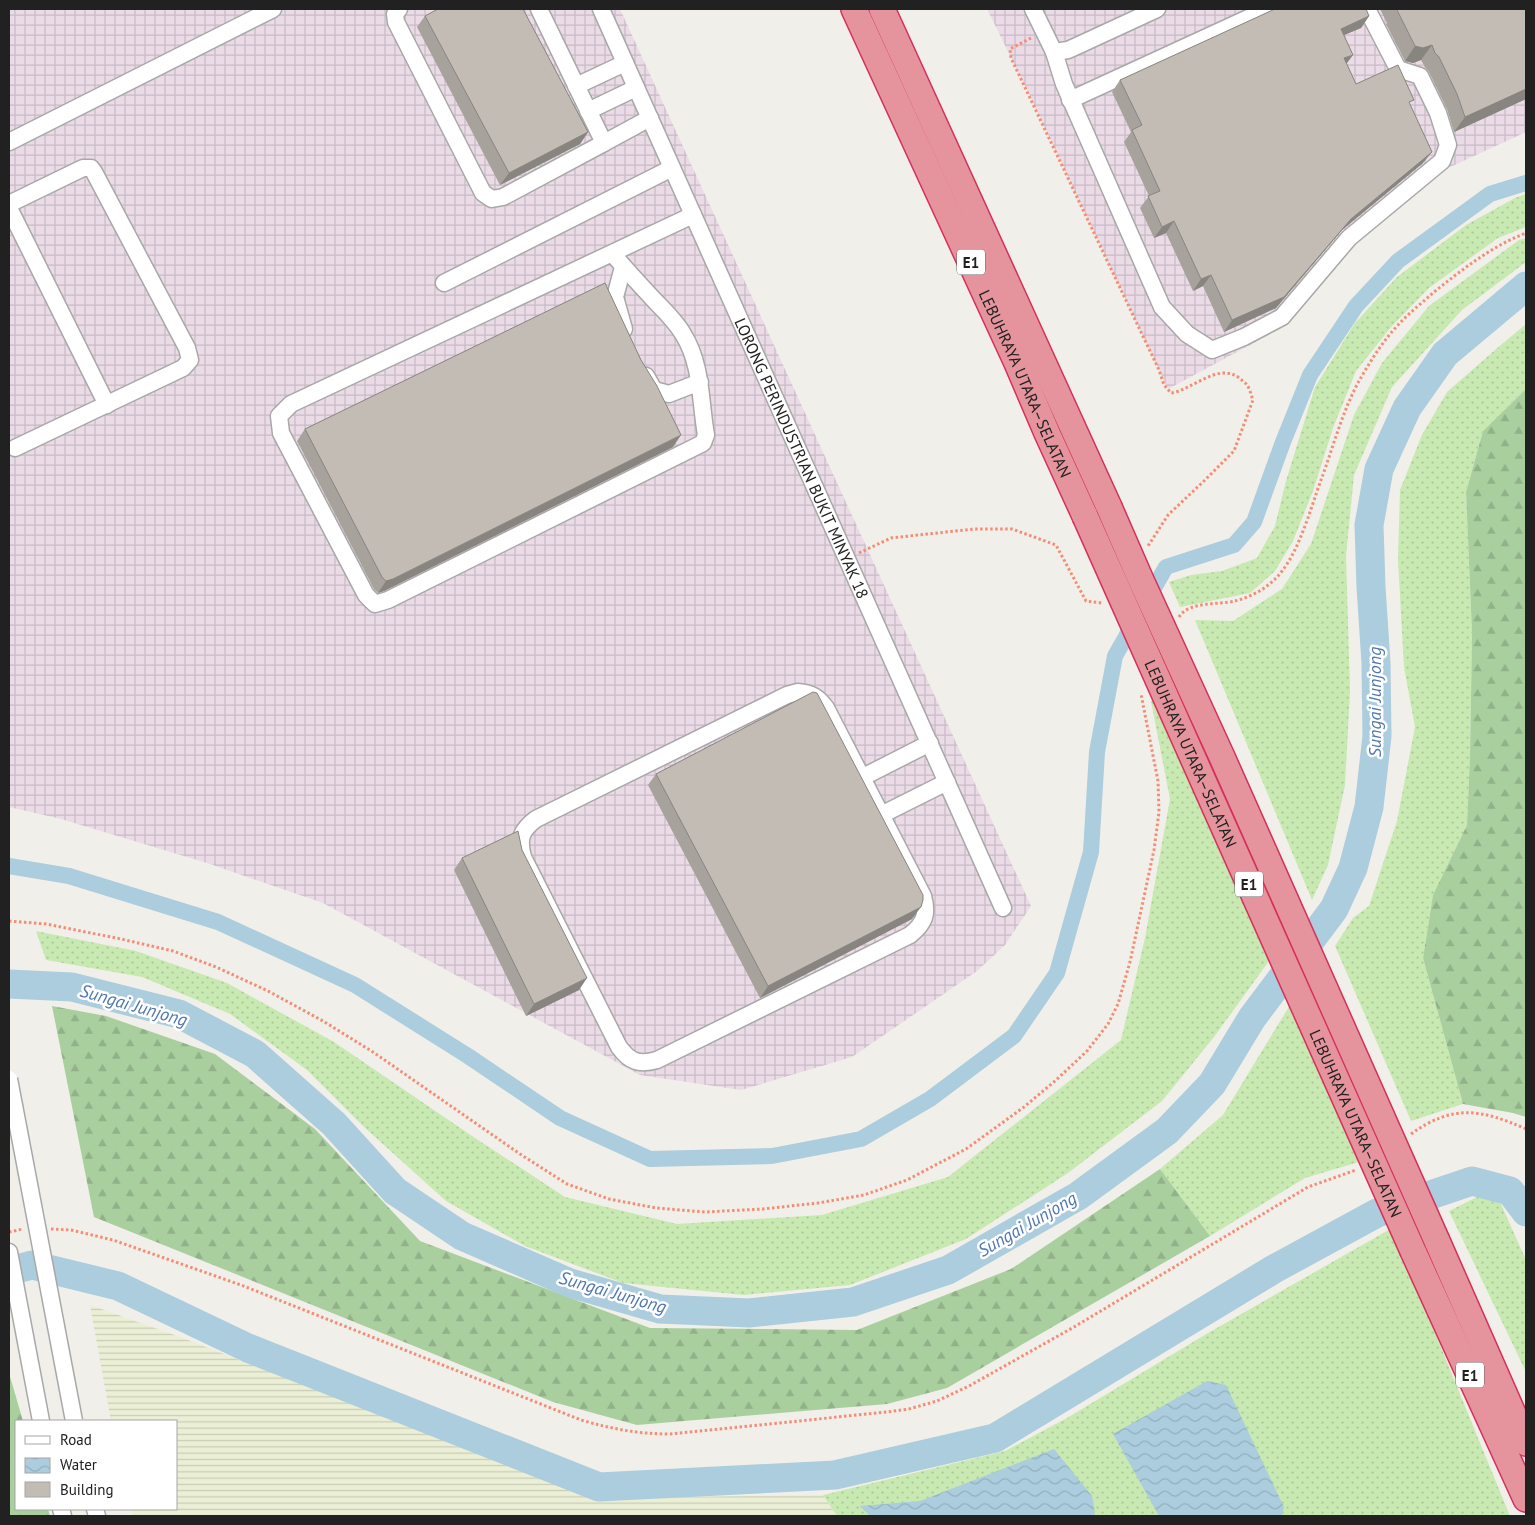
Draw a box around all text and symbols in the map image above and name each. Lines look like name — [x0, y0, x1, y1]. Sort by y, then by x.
road number: E1 — [957, 250, 985, 274]
street label: LEBUHRAYA UTARA–SELATAN — [975, 287, 1076, 481]
street label: LORONG PERINDUSTRIAN BUKIT MINYAK 18 — [730, 315, 873, 602]
water label: Sungai Junjong — [1363, 647, 1386, 757]
street label: LEBUHRAYA UTARA–SELATAN — [1140, 656, 1242, 850]
road number: E1 — [1235, 872, 1263, 896]
water label: Sungai Junjong — [78, 979, 190, 1031]
street label: LEBUHRAYA UTARA–SELATAN — [1305, 1026, 1407, 1220]
water label: Sungai Junjong — [973, 1186, 1081, 1262]
water label: Sungai Junjong — [557, 1266, 669, 1318]
road number: E1 — [1456, 1362, 1484, 1388]
legend — [15, 1420, 178, 1510]
text: Road — [60, 1430, 92, 1449]
text: Water — [60, 1455, 97, 1474]
text: Building — [60, 1480, 114, 1499]

